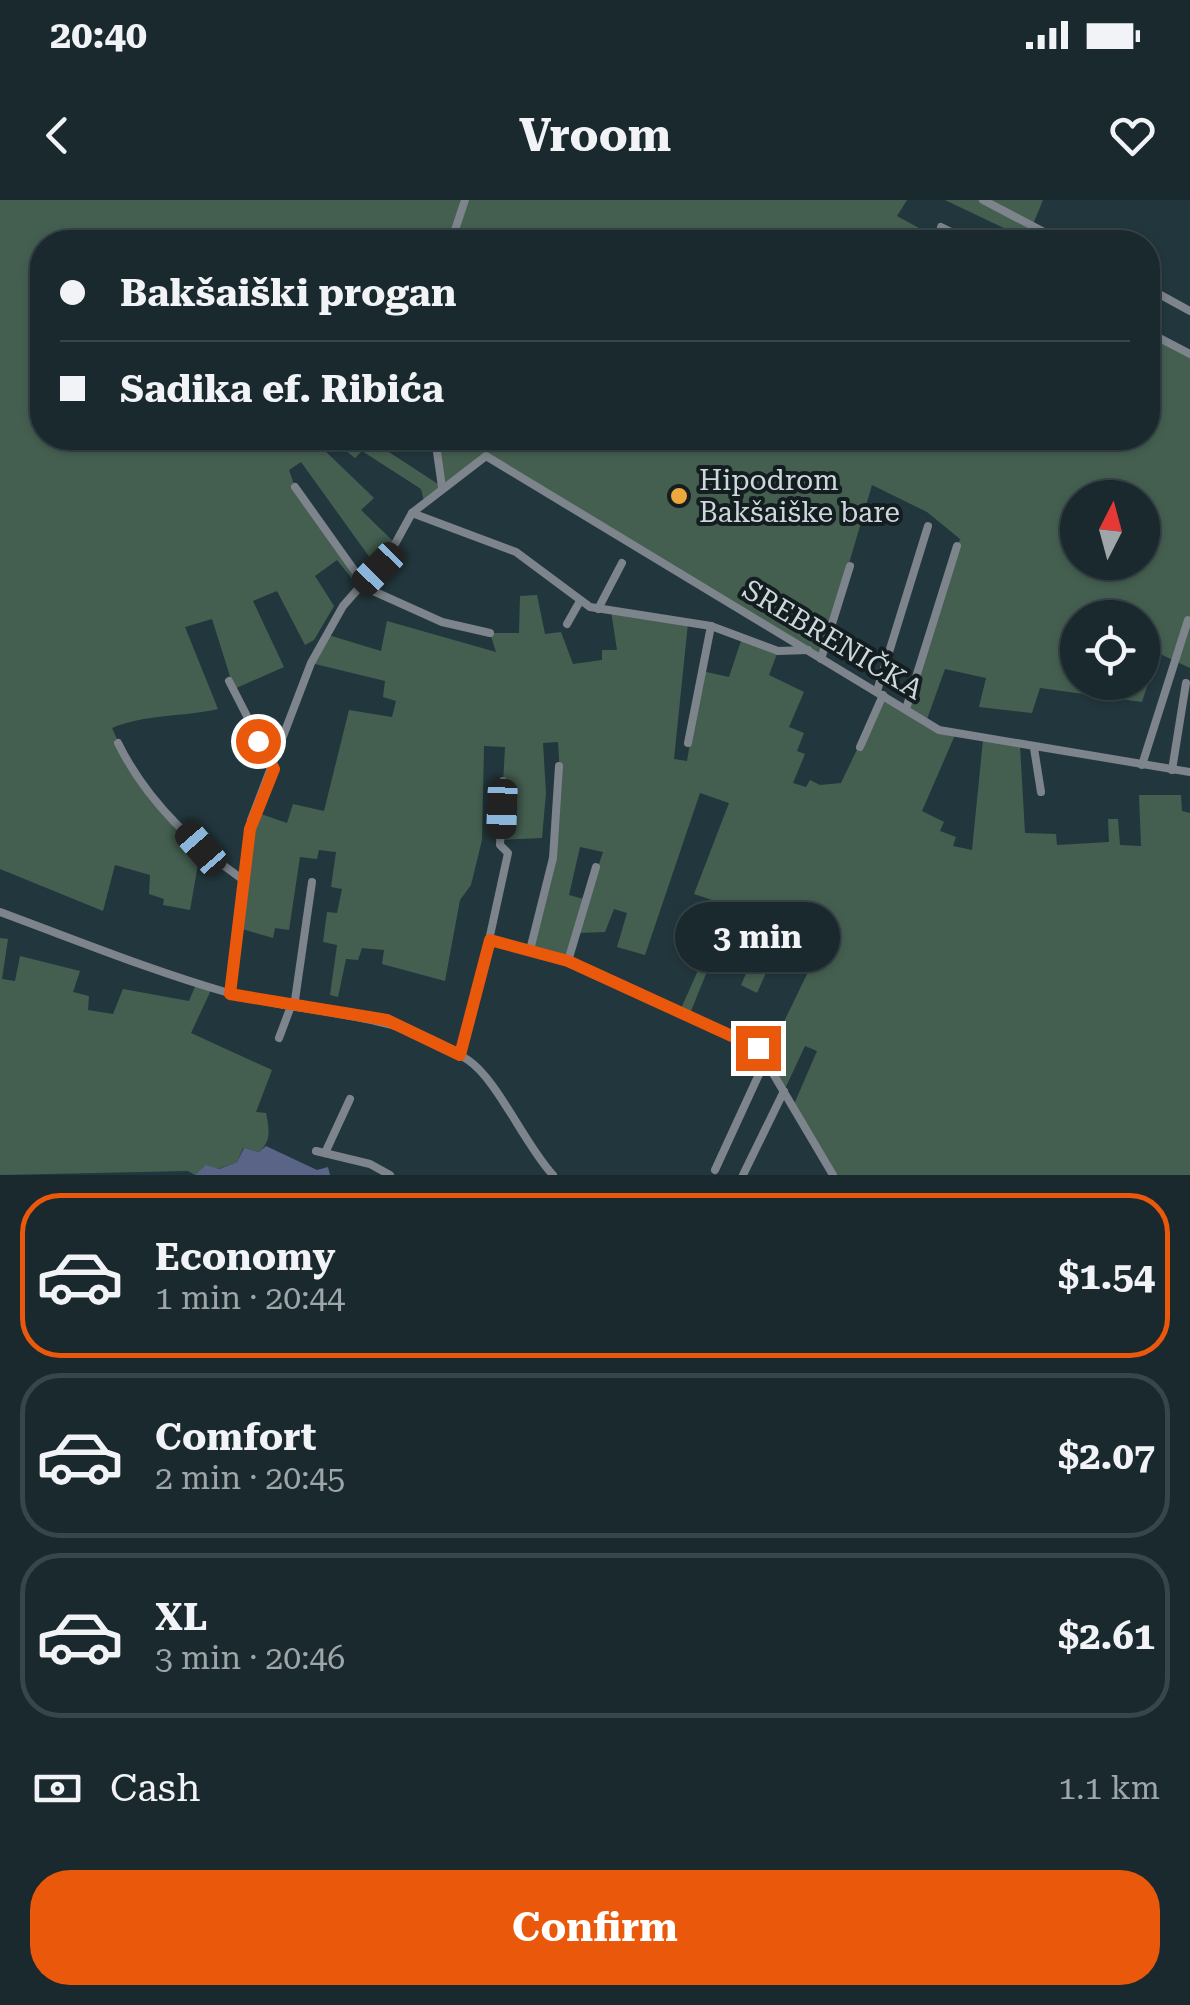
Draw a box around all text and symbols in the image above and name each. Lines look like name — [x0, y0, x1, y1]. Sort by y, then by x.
text: 20:40 — [50, 13, 147, 57]
icon: back — [30, 108, 85, 163]
icon: heart — [1105, 108, 1160, 163]
text: Vroom — [519, 109, 671, 162]
text: Bakšaiški progan — [120, 271, 456, 315]
text: Sadika ef. Ribića — [120, 367, 444, 411]
place label: Hipodrom Bakšaiške bare — [699, 464, 900, 529]
north arrow — [1060, 480, 1160, 580]
map controls — [1060, 480, 1160, 700]
marker: Hipodrom Bakšaiške bare — [668, 485, 690, 507]
car — [346, 537, 410, 601]
street label: SREBRENIČKA — [737, 572, 930, 706]
button: locate — [1060, 600, 1160, 700]
route start — [236, 719, 281, 764]
car — [486, 778, 518, 840]
car — [170, 816, 232, 880]
callout: 3 min — [676, 903, 840, 973]
text: 3 min — [713, 918, 802, 956]
route end — [736, 1026, 781, 1071]
icon: car — [35, 1231, 125, 1321]
text: Economy — [155, 1235, 335, 1279]
text: $1.54 — [1058, 1254, 1155, 1298]
text: 1 min · 20:44 — [155, 1279, 345, 1317]
icon: car — [35, 1411, 125, 1501]
text: Comfort — [155, 1415, 316, 1459]
text: $2.07 — [1058, 1434, 1155, 1478]
text: 2 min · 20:45 — [155, 1459, 345, 1497]
icon: car — [35, 1591, 125, 1681]
text: XL — [155, 1595, 207, 1639]
text: $2.61 — [1058, 1614, 1155, 1658]
text: 3 min · 20:46 — [155, 1639, 345, 1677]
icon: cash — [30, 1761, 85, 1816]
text: Cash — [110, 1766, 200, 1810]
text: 1.1 km — [1058, 1769, 1160, 1807]
button: Confirm — [30, 1870, 1160, 1985]

